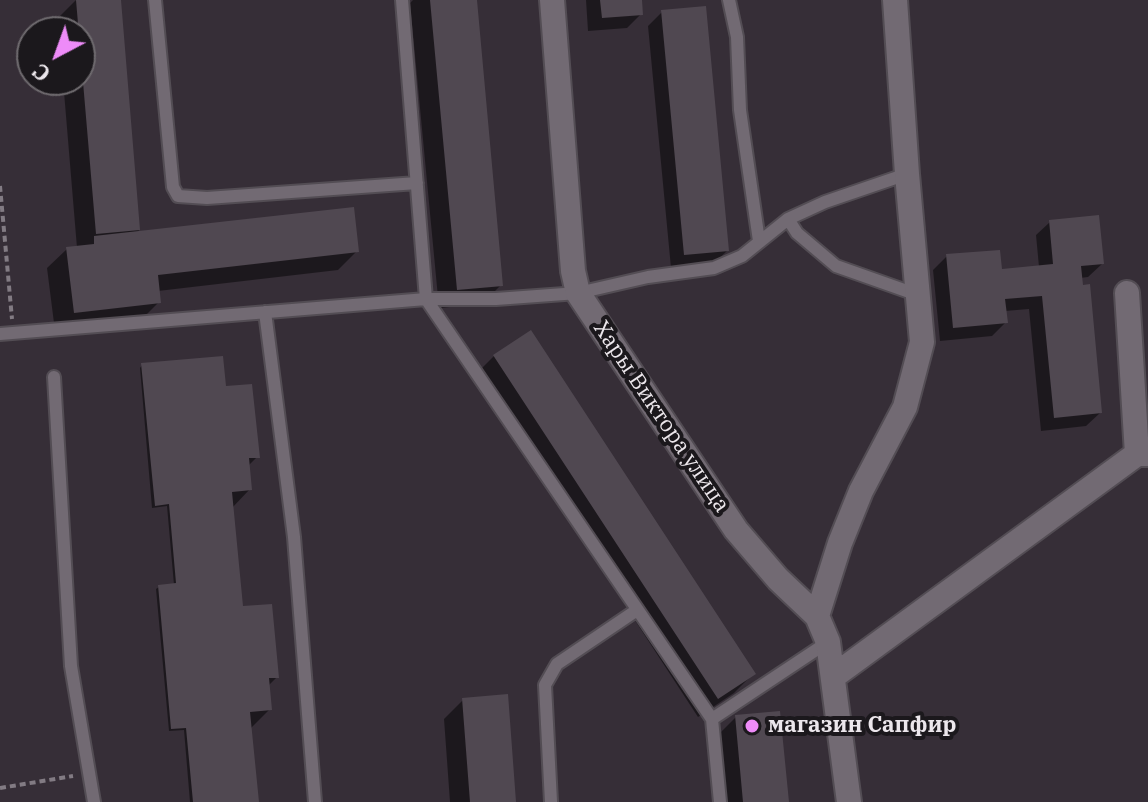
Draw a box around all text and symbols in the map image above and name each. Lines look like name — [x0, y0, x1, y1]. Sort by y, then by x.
north arrow — [16, 16, 96, 96]
text: С — [26, 57, 56, 89]
street label: Хары Виктора улица — [587, 316, 735, 518]
place label: магазин Сапфир — [768, 713, 956, 739]
marker: магазин Сапфир — [743, 717, 761, 735]

